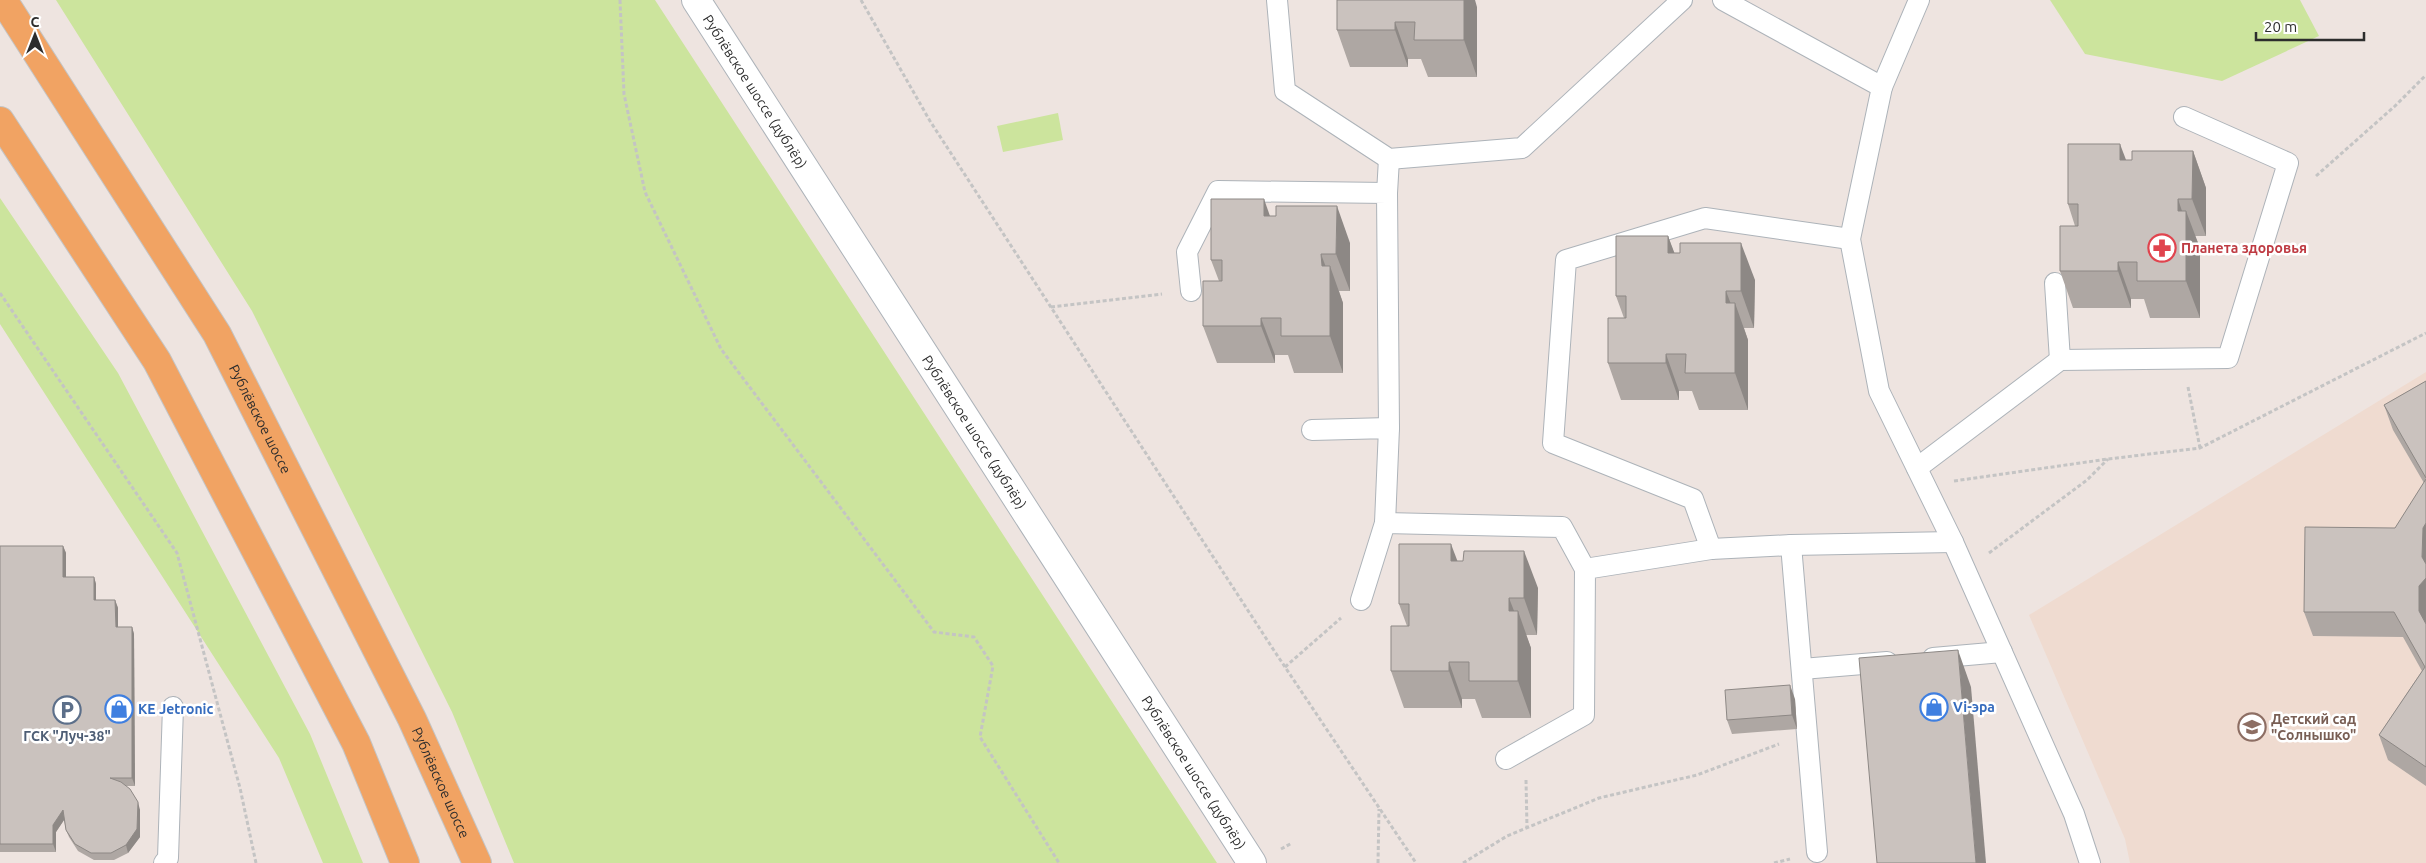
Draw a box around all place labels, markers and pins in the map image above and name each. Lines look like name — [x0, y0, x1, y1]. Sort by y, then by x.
pharmacy icon: Планета здоровья — [2147, 233, 2177, 263]
place label: Планета здоровья — [2181, 240, 2307, 256]
shop icon: Vi-эра — [1919, 692, 1949, 722]
shop icon: KE Jetronic — [104, 694, 134, 724]
parking icon: ГСК "Луч-38" — [52, 695, 82, 725]
place label: Vi-эра — [1953, 699, 1995, 715]
place label: KE Jetronic — [138, 701, 213, 717]
place label: Детский сад "Солнышко" — [2271, 711, 2356, 743]
school or university icon: Детский сад "Солнышко" — [2237, 712, 2267, 742]
place label: ГСК "Луч-38" — [23, 728, 111, 744]

